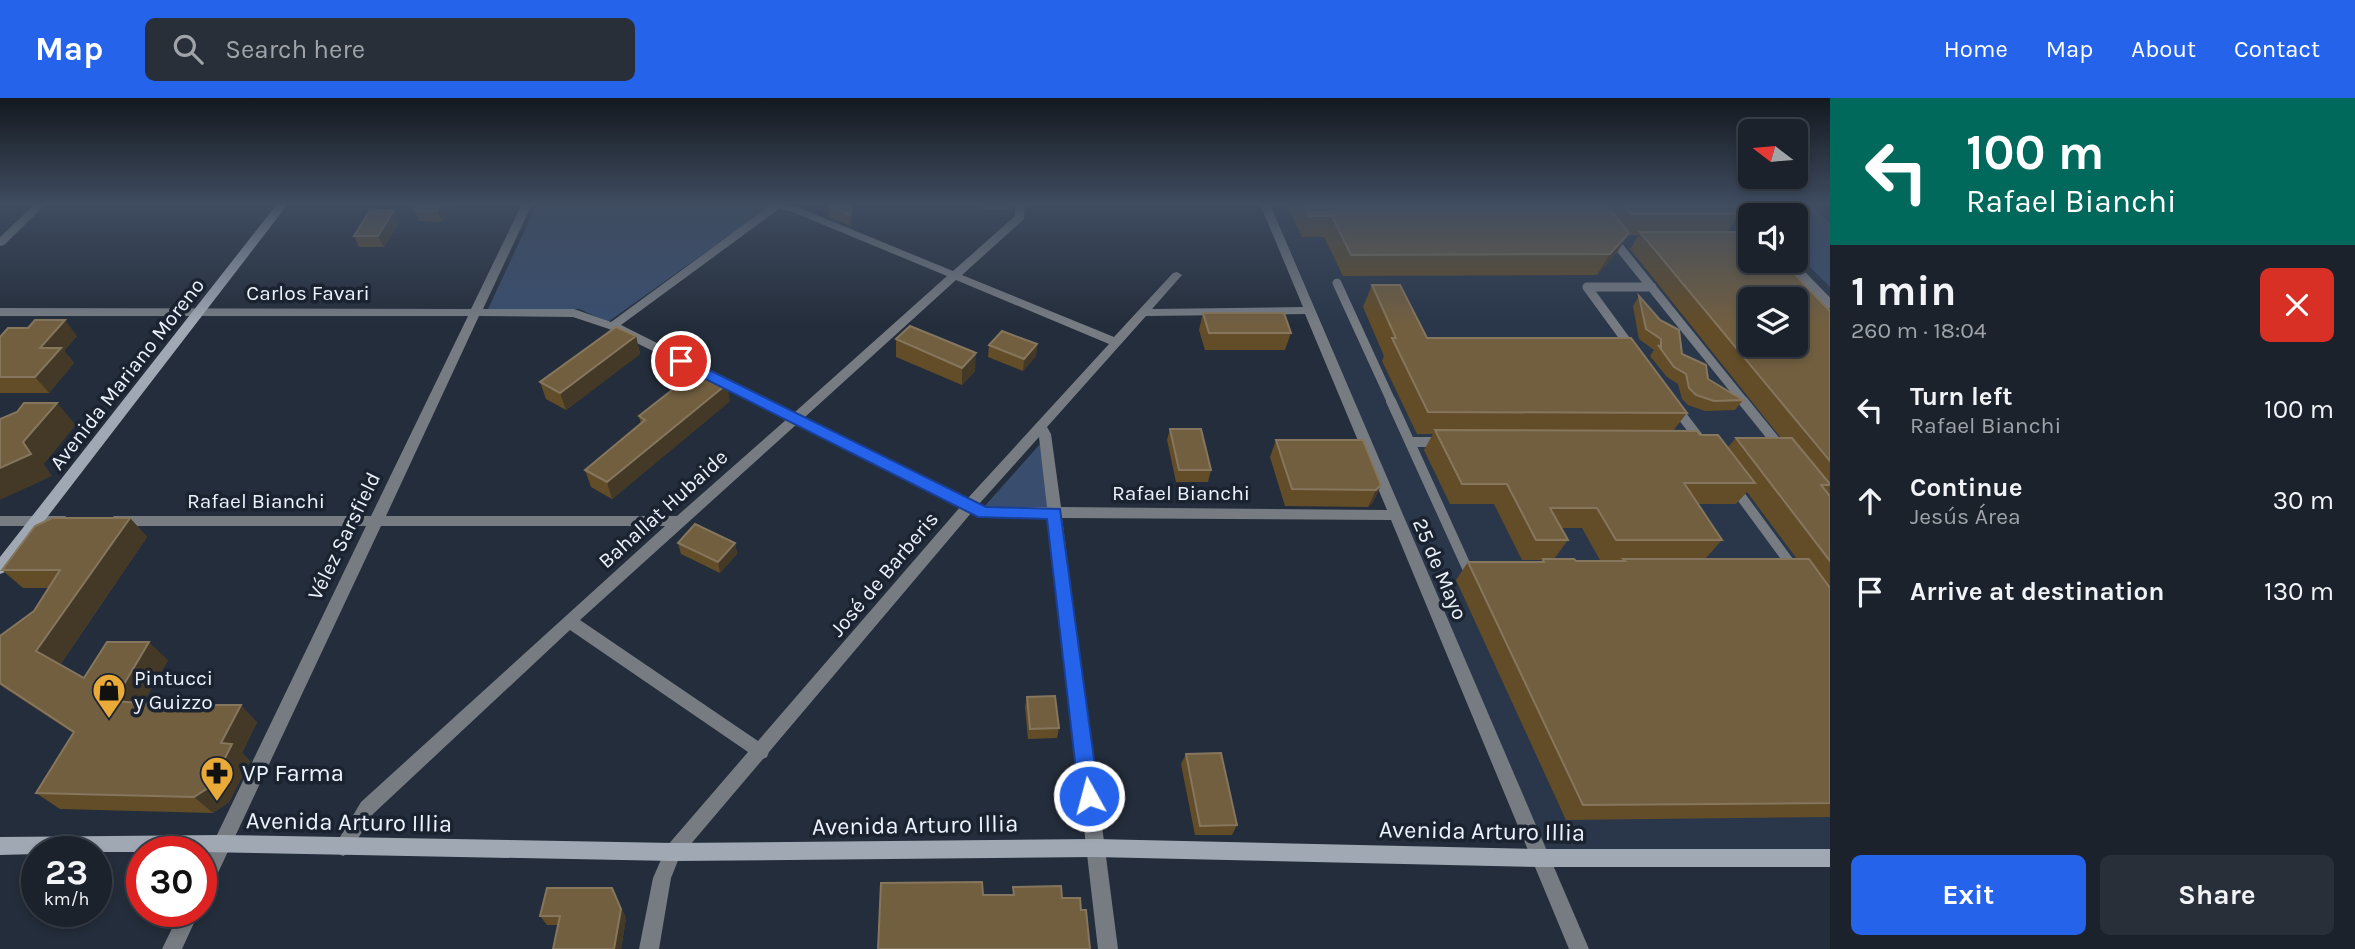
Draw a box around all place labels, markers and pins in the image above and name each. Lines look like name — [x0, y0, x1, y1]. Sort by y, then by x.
pin — [651, 331, 711, 391]
place label: Pintucci y Guizzo — [133, 666, 213, 714]
shop icon: Pintucci y Guizzo — [90, 671, 128, 720]
pharmacy icon: VP Farma — [198, 754, 236, 803]
place label: VP Farma — [242, 759, 344, 787]

